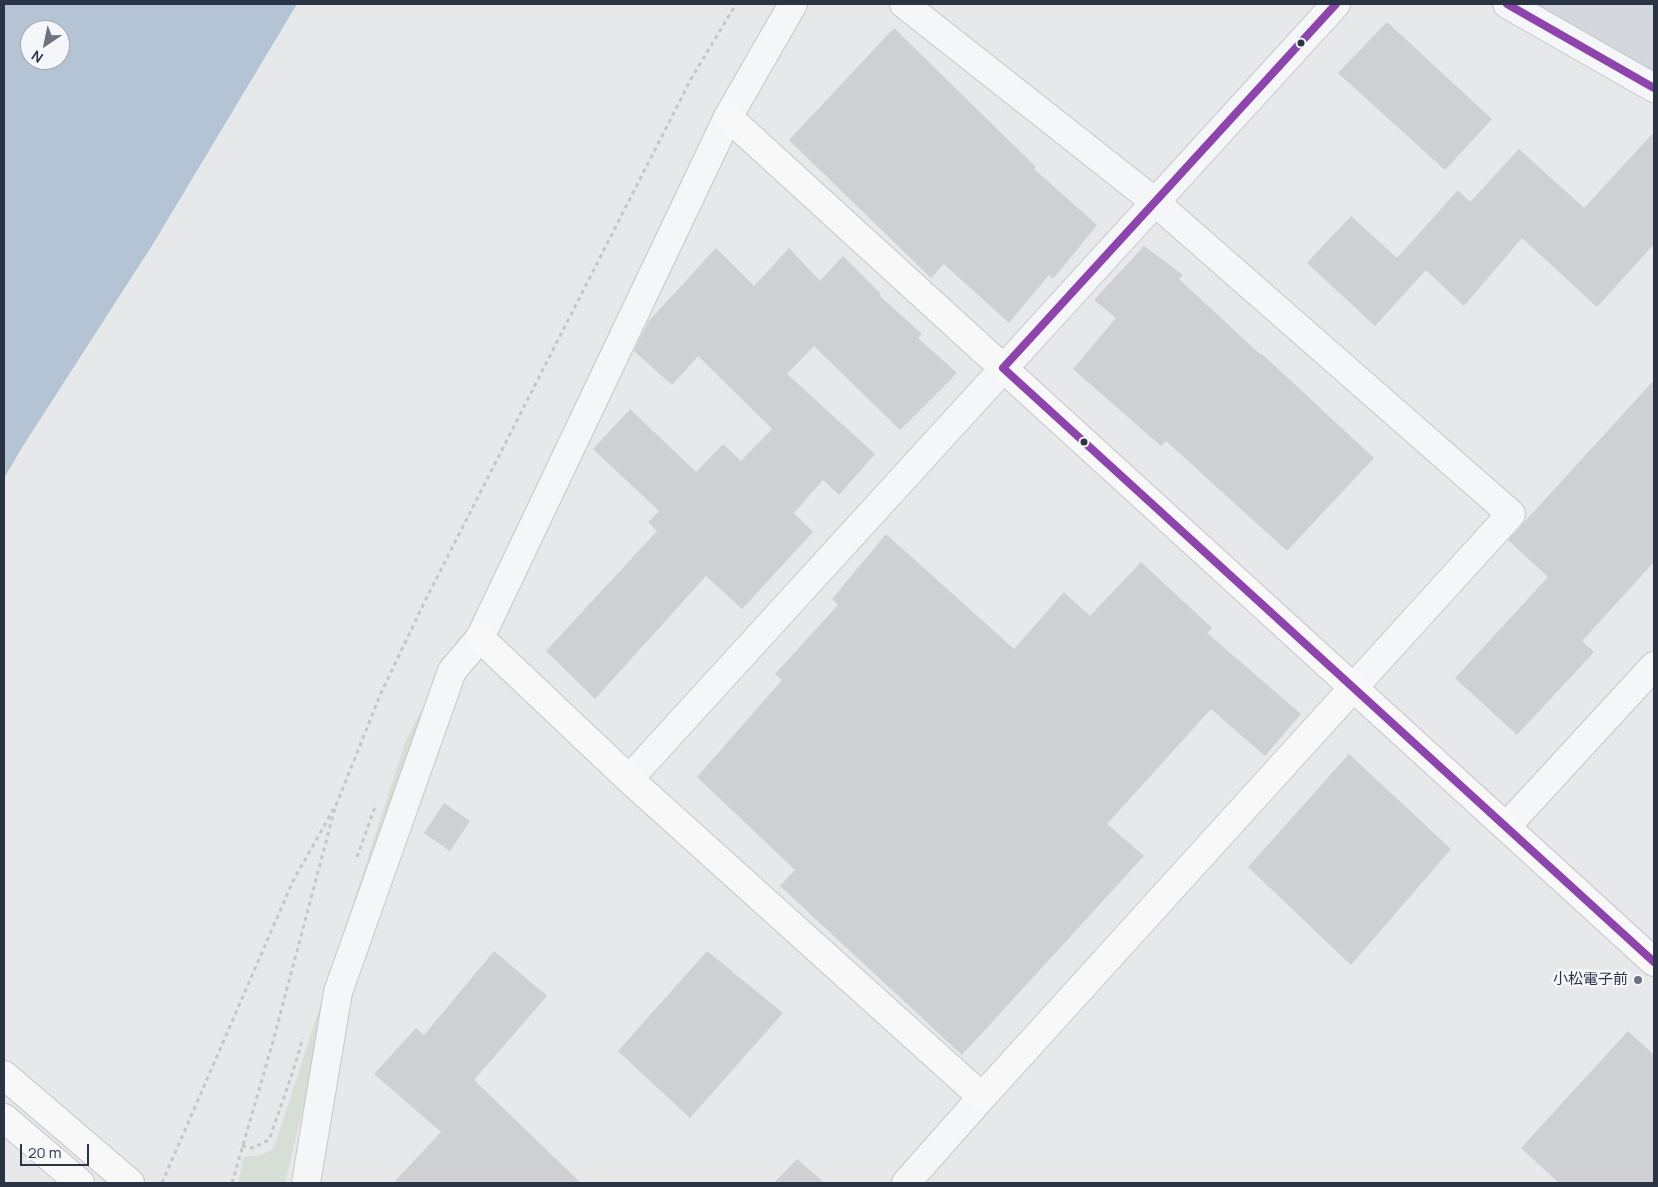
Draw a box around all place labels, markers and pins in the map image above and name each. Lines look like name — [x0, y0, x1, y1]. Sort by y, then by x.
unlabelled marker — [1296, 38, 1306, 48]
unlabelled marker — [1079, 437, 1089, 447]
place label: 小松電子前 — [1553, 971, 1628, 989]
marker: 小松電子前 — [1632, 974, 1644, 986]

